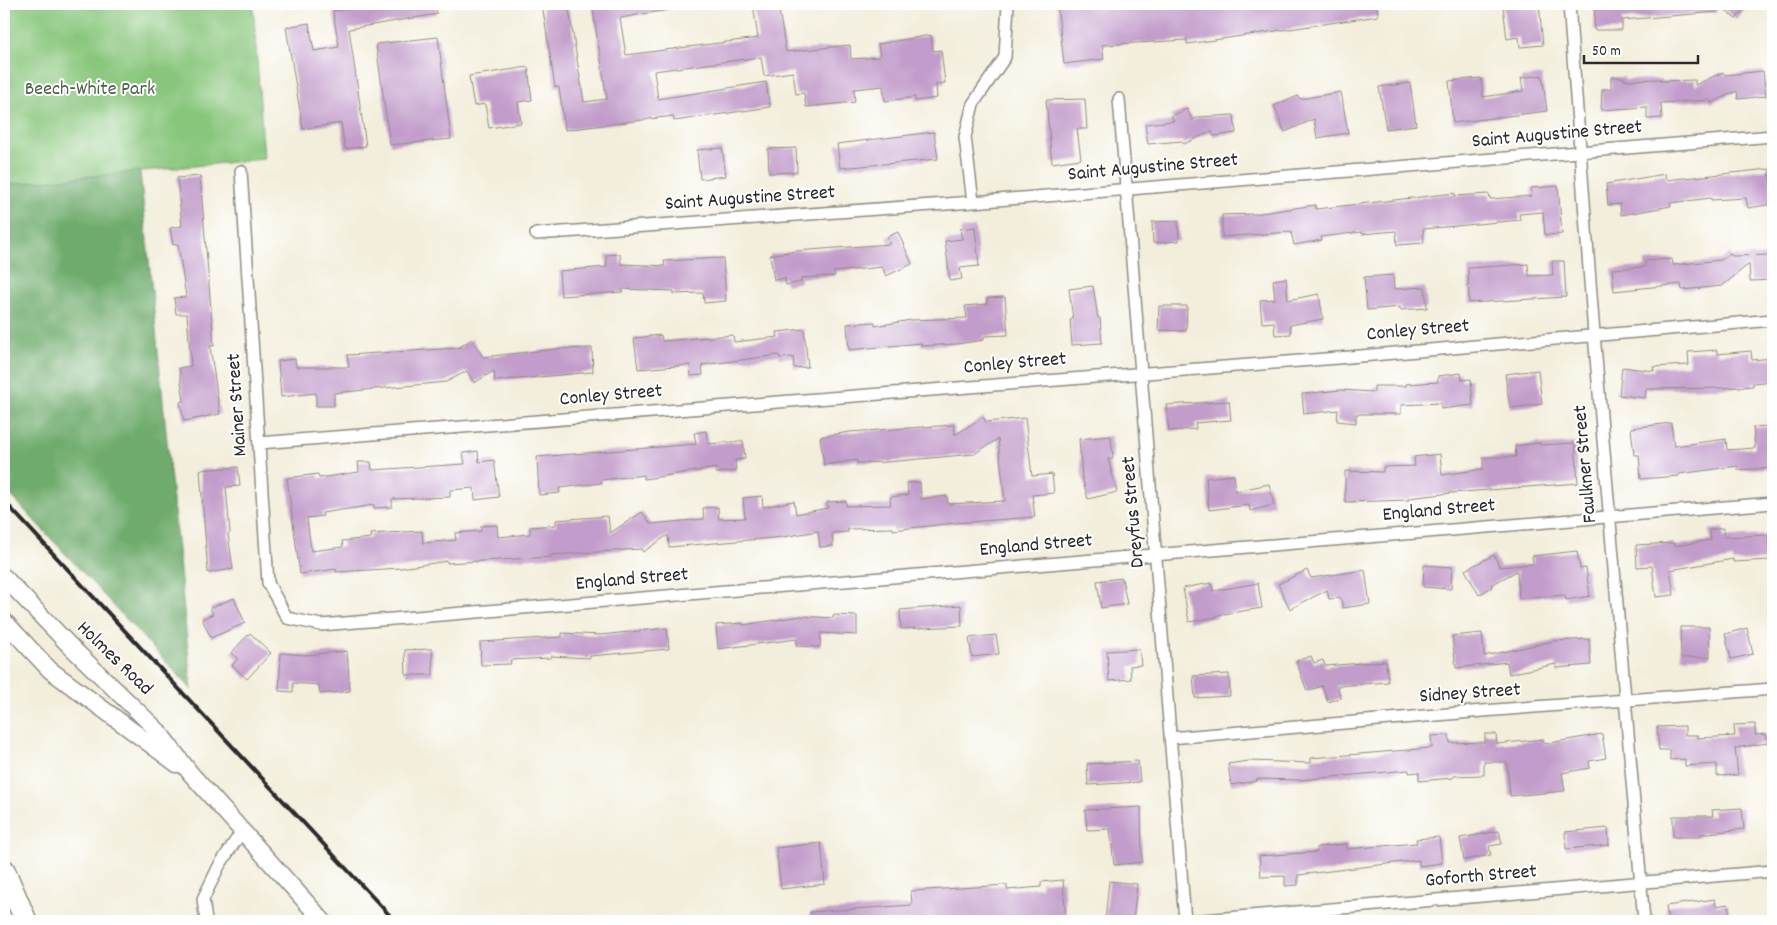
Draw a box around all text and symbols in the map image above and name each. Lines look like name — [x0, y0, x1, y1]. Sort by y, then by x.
scale bar — [1584, 32, 1698, 64]
text: 50 m — [1592, 41, 1621, 63]
park label: Beech-White Park — [25, 76, 155, 104]
street label: Saint Augustine Street — [1471, 114, 1643, 156]
street label: Saint Augustine Street — [1067, 147, 1239, 189]
street label: Saint Augustine Street — [664, 179, 836, 219]
street label: Conley Street — [1366, 313, 1470, 349]
street label: Conley Street — [963, 346, 1067, 382]
street label: Mainer Street — [220, 352, 256, 458]
street label: Conley Street — [559, 378, 663, 414]
street label: Faulkner Street — [1567, 404, 1605, 524]
street label: Dreyfus Street — [1115, 455, 1153, 569]
street label: England Street — [1381, 492, 1497, 530]
street label: England Street — [978, 527, 1094, 565]
street label: England Street — [574, 561, 690, 599]
street label: Holmes Road — [69, 615, 159, 703]
street label: Sidney Street — [1419, 677, 1521, 711]
street label: Goforth Street — [1424, 858, 1538, 896]

